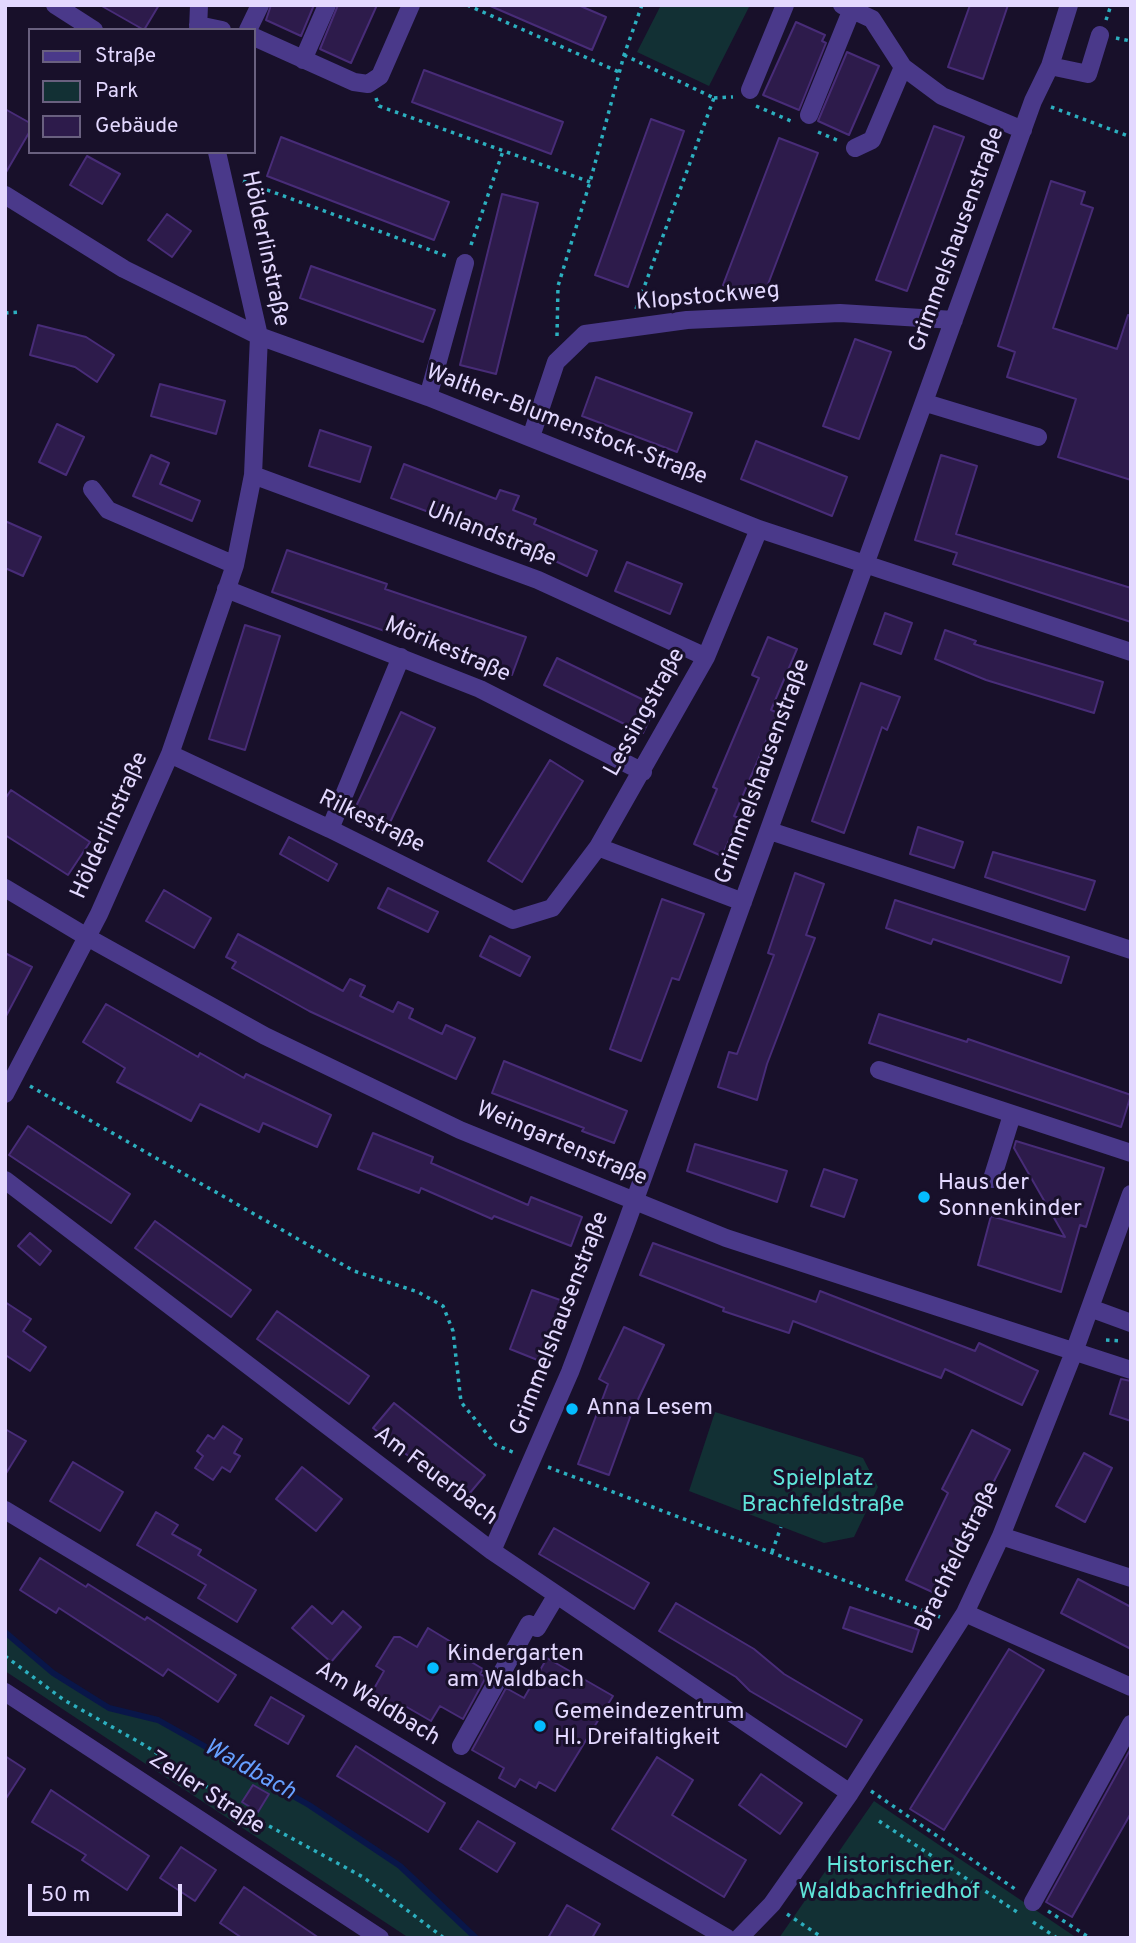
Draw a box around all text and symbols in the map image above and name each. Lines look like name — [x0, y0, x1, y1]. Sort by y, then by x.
legend — [28, 28, 256, 154]
text: Straße — [95, 43, 156, 70]
text: Park — [95, 78, 138, 105]
text: Gebäude — [95, 113, 178, 140]
street label: Grimmelshausenstraße — [904, 124, 1012, 356]
street label: Hölderlinstraße — [234, 169, 294, 329]
street label: Klopstockweg — [635, 278, 781, 318]
street label: Walther-Blumenstock-Straße — [421, 359, 711, 493]
street label: Uhlandstraße — [422, 497, 560, 575]
street label: Mörikestraße — [380, 612, 514, 690]
street label: Lessingstraße — [599, 644, 693, 782]
street label: Grimmelshausenstraße — [710, 656, 818, 888]
street label: Hölderlinstraße — [66, 748, 156, 904]
street label: Rilkestraße — [313, 785, 429, 861]
street label: Weingartenstraße — [471, 1097, 651, 1193]
place label: Haus der Sonnenkinder — [938, 1170, 1082, 1224]
marker: Haus der Sonnenkinder — [916, 1189, 932, 1205]
street label: Grimmelshausenstraße — [506, 1208, 616, 1440]
place label: Anna Lesem — [586, 1395, 713, 1423]
marker: Anna Lesem — [564, 1401, 580, 1417]
street label: Am Feuerbach — [367, 1421, 503, 1533]
park label: Spielplatz Brachfeldstraße — [742, 1466, 904, 1520]
street label: Brachfeldstraße — [911, 1478, 1007, 1636]
place label: Kindergarten am Waldbach — [447, 1641, 584, 1695]
street label: Am Waldbach — [310, 1657, 444, 1753]
marker: Kindergarten am Waldbach — [425, 1660, 441, 1676]
place label: Gemeindezentrum Hl. Dreifaltigkeit — [554, 1699, 745, 1753]
marker: Gemeindezentrum Hl. Dreifaltigkeit — [532, 1718, 548, 1734]
water label: Waldbach — [198, 1734, 300, 1808]
street label: Zeller Straße — [143, 1746, 269, 1842]
park label: Historischer Waldbachfriedhof — [798, 1853, 980, 1907]
scale bar — [32, 1870, 186, 1914]
text: 50 m — [41, 1882, 90, 1909]

